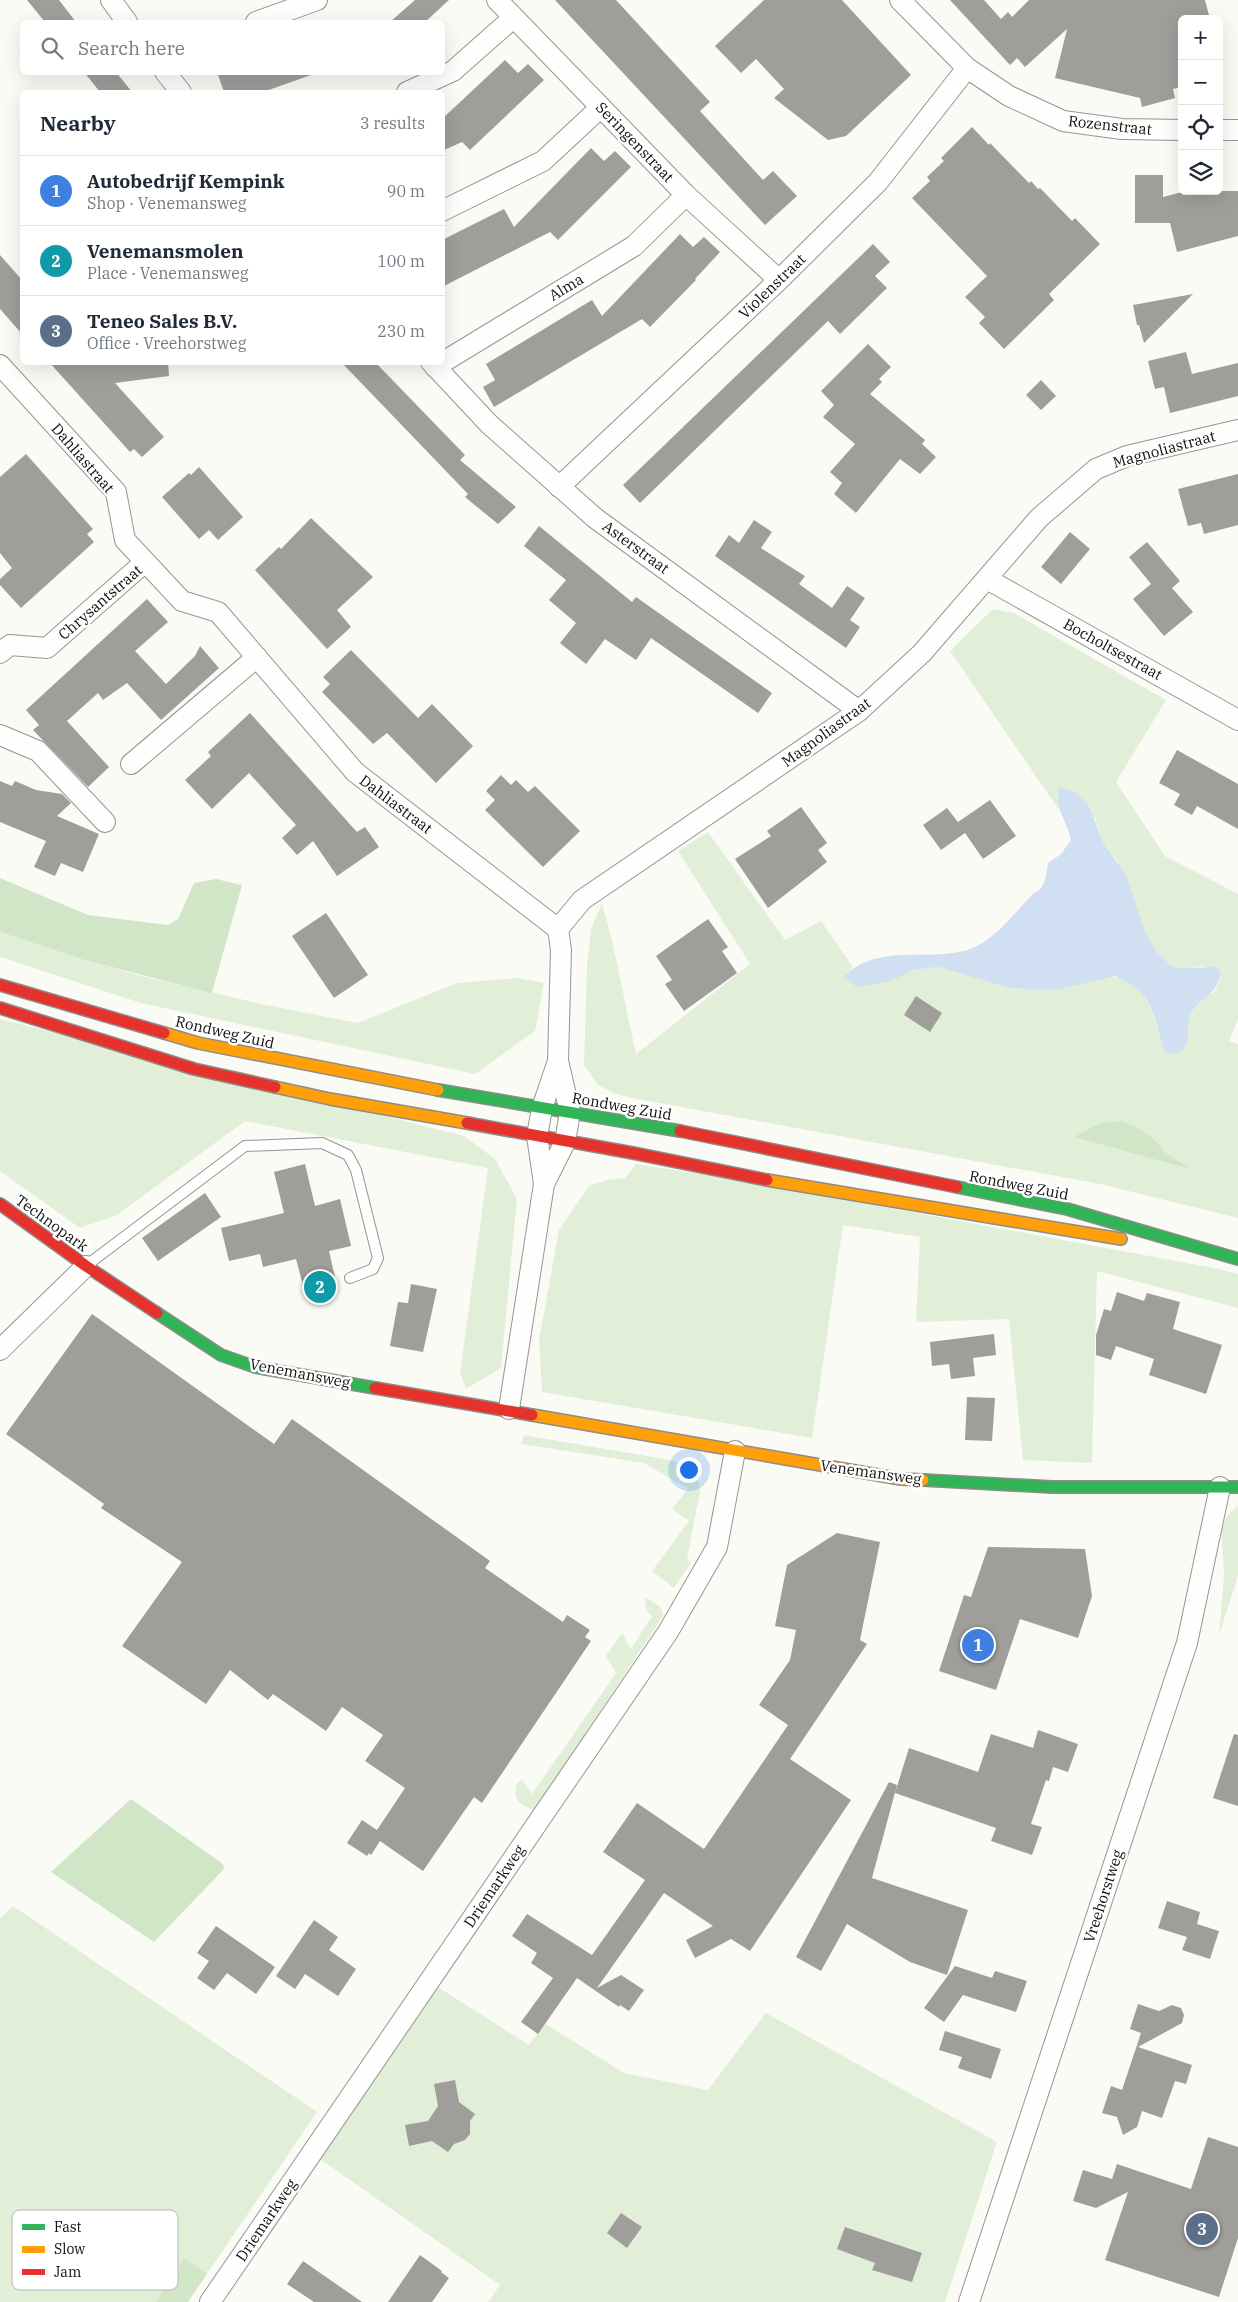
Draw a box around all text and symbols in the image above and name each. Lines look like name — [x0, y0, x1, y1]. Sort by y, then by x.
map controls — [1178, 15, 1223, 195]
button: + — [1178, 15, 1223, 60]
search box — [20, 20, 445, 75]
icon: search — [38, 34, 66, 62]
text: Search here — [78, 36, 185, 60]
button: − — [1178, 60, 1223, 105]
street label: Seringenstraat — [592, 98, 678, 186]
button: locate — [1178, 105, 1223, 150]
text: Nearby — [40, 109, 116, 137]
street label: Rozenstraat — [1067, 111, 1153, 139]
text: 3 results — [360, 113, 425, 133]
button: layers — [1178, 150, 1223, 195]
text: Autobedrijf Kempink — [87, 169, 285, 193]
text: 1 — [51, 181, 61, 201]
text: 90 m — [387, 181, 425, 201]
text: Shop · Venemansweg — [87, 193, 247, 213]
text: Venemansmolen — [87, 239, 244, 263]
street label: Violenstraat — [735, 249, 809, 323]
text: 2 — [51, 251, 61, 271]
text: 100 m — [377, 251, 425, 271]
text: Place · Venemansweg — [87, 263, 248, 283]
street label: Alma — [545, 269, 587, 305]
text: Teneo Sales B.V. — [87, 309, 237, 333]
text: 3 — [51, 321, 61, 341]
text: 230 m — [377, 321, 425, 341]
text: Office · Vreehorstweg — [87, 333, 246, 353]
street label: Dahliastraat — [48, 419, 118, 497]
street label: Magnoliastraat — [1111, 426, 1217, 472]
street label: Asterstraat — [599, 516, 673, 578]
street label: Chrysantstraat — [54, 560, 146, 644]
street label: Bocholtsestraat — [1060, 614, 1166, 684]
street label: Magnoliastraat — [778, 693, 874, 771]
street label: Dahliastraat — [356, 770, 436, 838]
street label: Rondweg Zuid — [174, 1011, 276, 1053]
street label: Rondweg Zuid — [571, 1088, 673, 1124]
street label: Rondweg Zuid — [968, 1166, 1070, 1204]
street label: Technopark — [12, 1190, 92, 1256]
pin: 2 — [304, 1268, 336, 1306]
street label: Venemansweg — [248, 1354, 352, 1392]
street label: Venemansweg — [819, 1456, 923, 1488]
your location — [676, 1457, 702, 1483]
pin: 1 — [962, 1626, 994, 1664]
street label: Driemarkweg — [459, 1841, 529, 1931]
street label: Vreehorstweg — [1079, 1847, 1127, 1945]
street label: Driemarkweg — [231, 2175, 301, 2265]
legend — [12, 2210, 178, 2290]
pin: 3 — [1186, 2210, 1218, 2248]
text: Fast — [54, 2218, 82, 2236]
text: Slow — [54, 2240, 85, 2258]
text: Jam — [54, 2263, 81, 2281]

